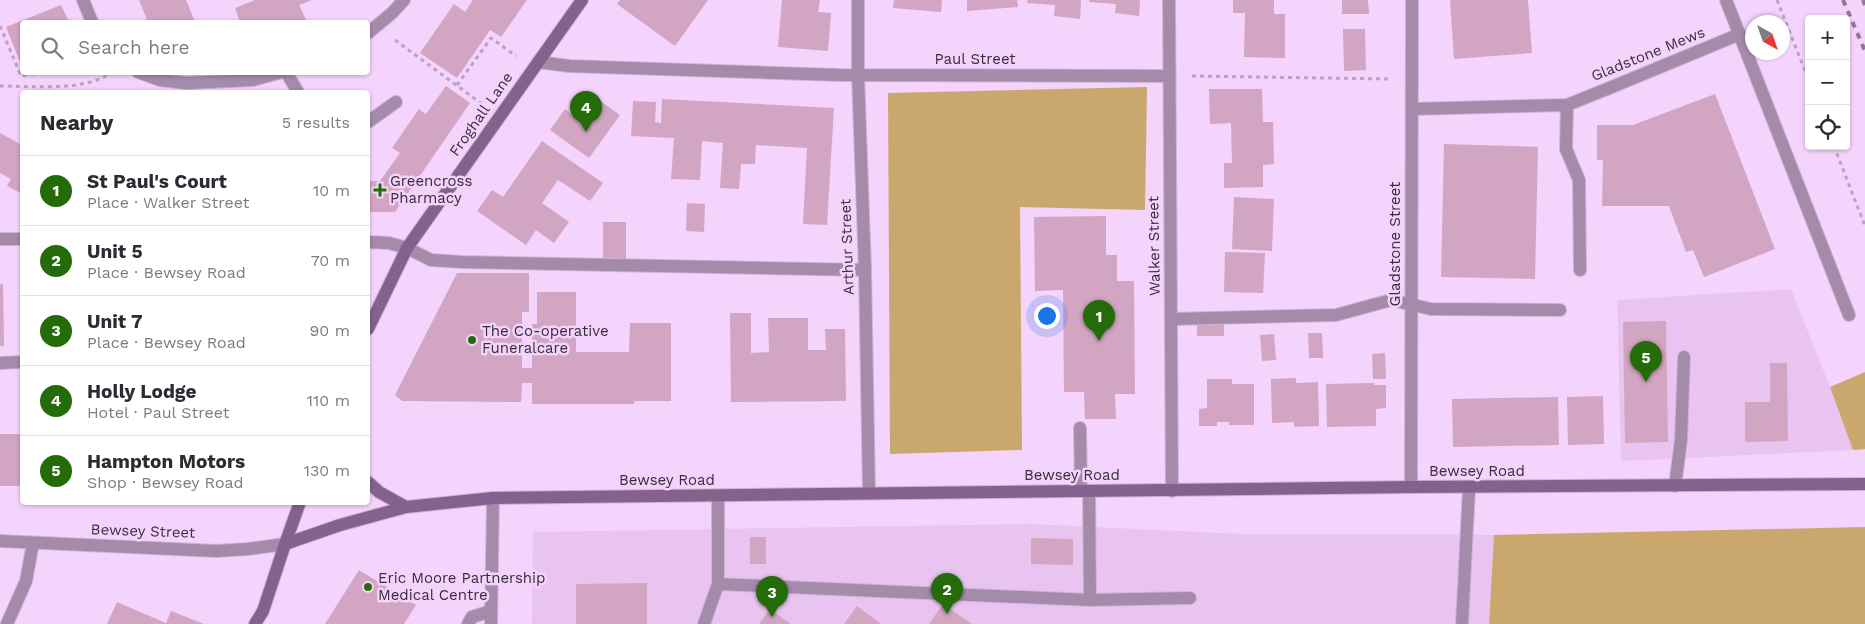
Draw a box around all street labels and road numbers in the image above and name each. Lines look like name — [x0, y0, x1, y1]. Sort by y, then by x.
street label: Gladstone Mews — [1589, 23, 1708, 85]
street label: Paul Street — [934, 50, 1016, 68]
street label: Froghall Lane — [445, 69, 517, 159]
street label: Gladstone Street — [1386, 181, 1404, 306]
street label: Walker Street — [1144, 195, 1164, 296]
street label: Arthur Street — [836, 198, 858, 296]
street label: Bewsey Road — [1429, 462, 1525, 480]
street label: Bewsey Road — [1024, 466, 1120, 484]
street label: Bewsey Road — [619, 471, 715, 489]
street label: Bewsey Street — [90, 520, 196, 542]

